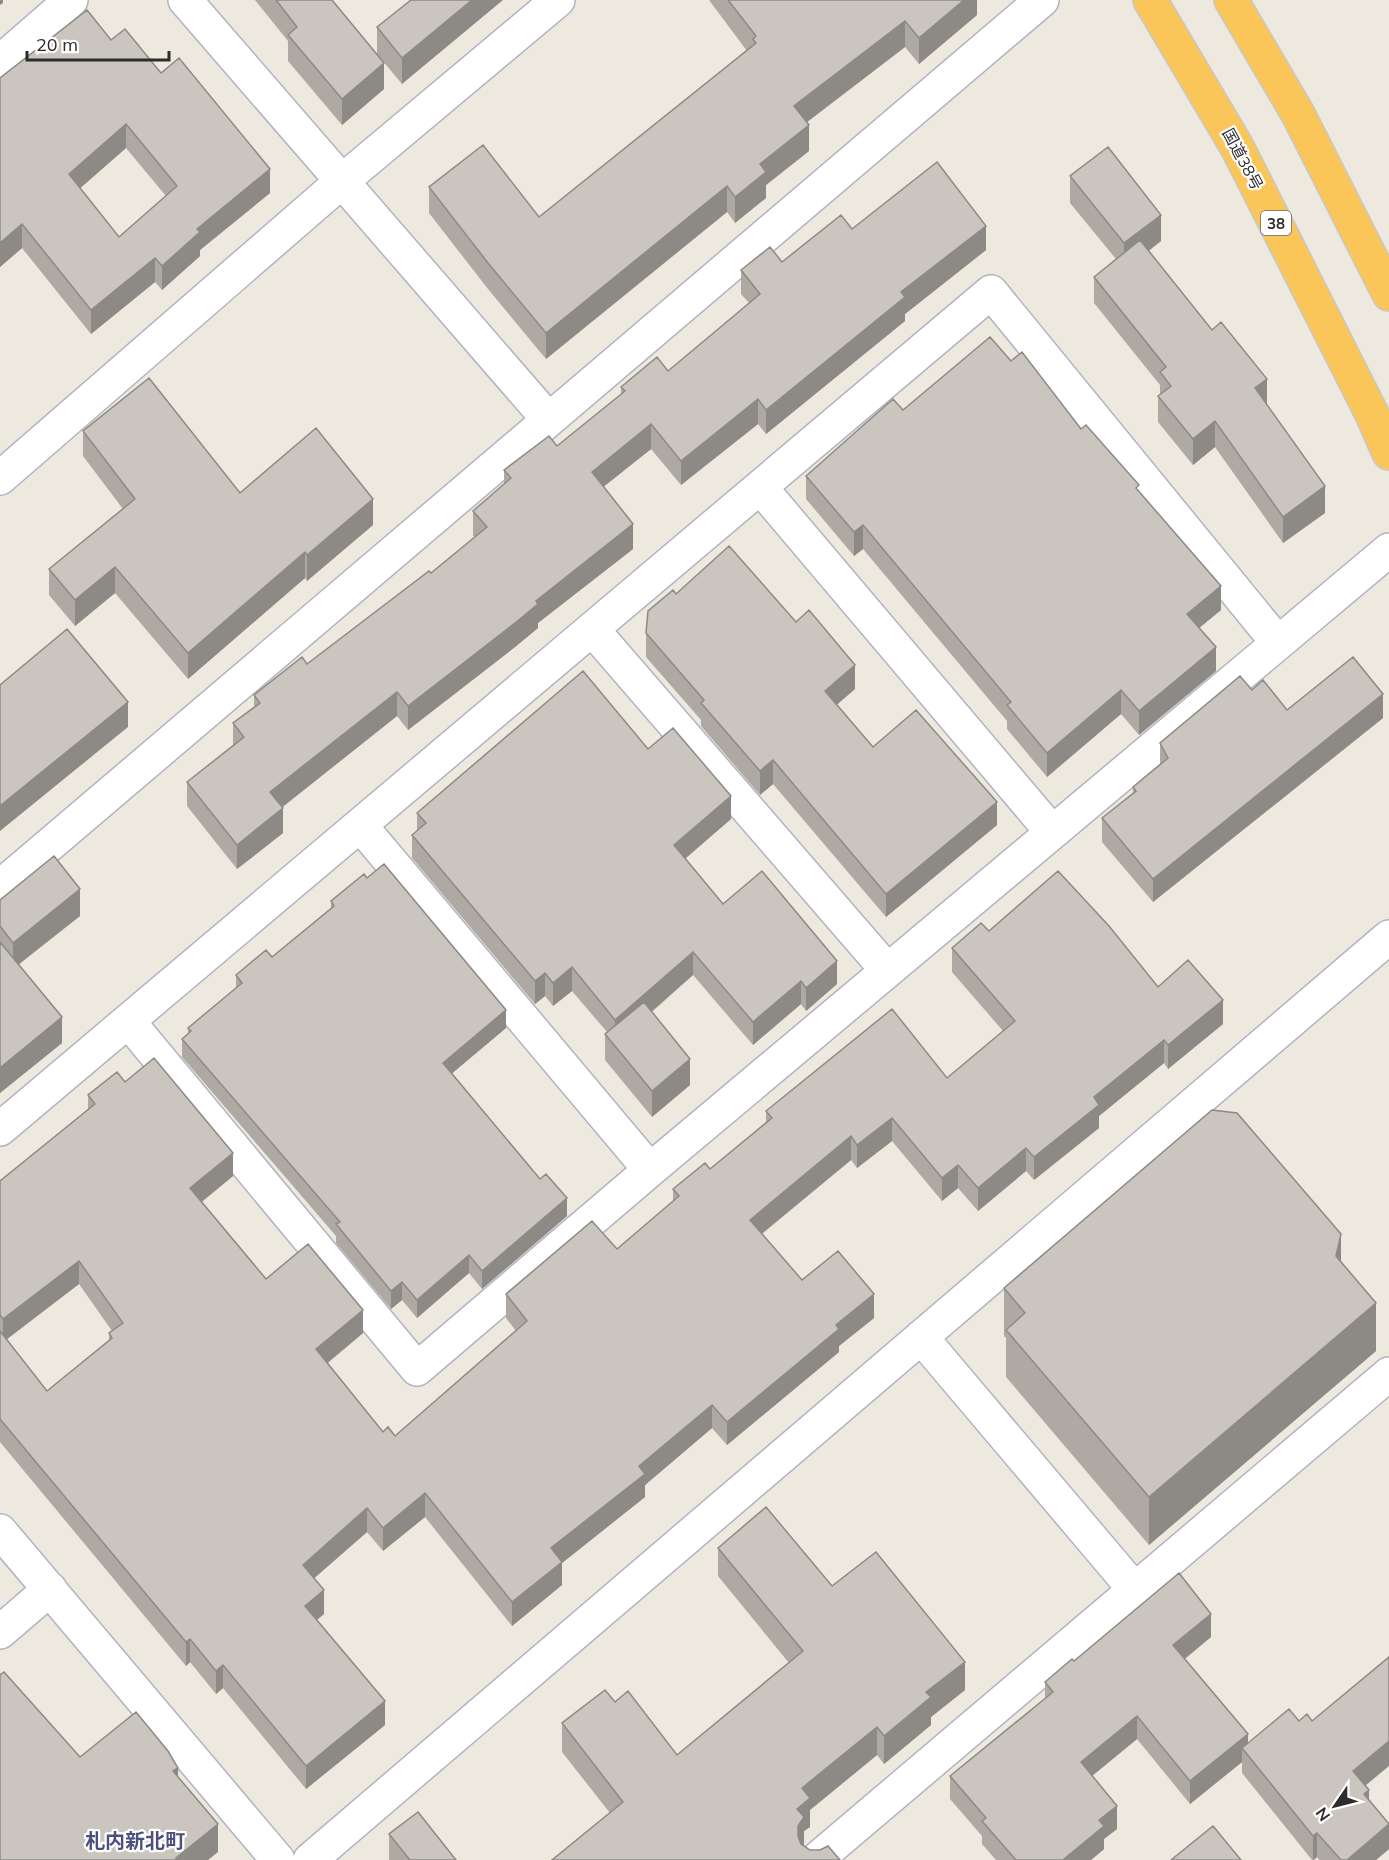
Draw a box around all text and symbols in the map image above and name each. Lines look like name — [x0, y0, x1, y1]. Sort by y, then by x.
scale bar — [27, 24, 170, 62]
text: 20 m — [36, 33, 78, 56]
street label: 国道38号 — [1218, 125, 1268, 193]
road number: 38 — [1261, 211, 1291, 235]
north arrow — [1305, 1776, 1365, 1836]
text: N — [1311, 1804, 1334, 1825]
district label: 札内新北町 — [85, 1828, 185, 1853]

